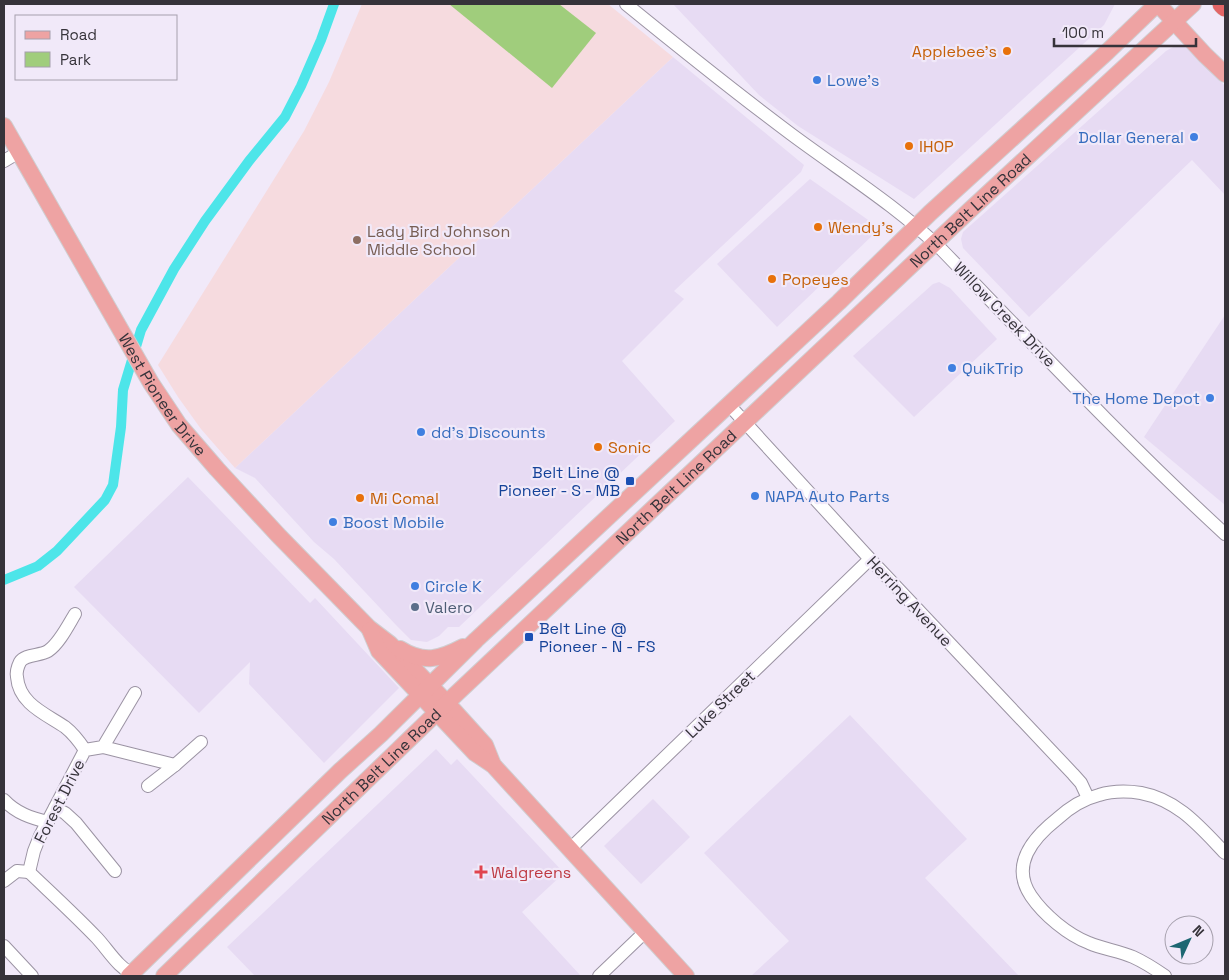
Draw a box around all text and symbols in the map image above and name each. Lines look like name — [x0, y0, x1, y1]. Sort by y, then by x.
legend — [15, 15, 178, 80]
scale bar — [1054, 15, 1196, 47]
text: 100 m — [1062, 23, 1104, 42]
text: Road — [60, 25, 97, 44]
place label: Applebee's — [912, 41, 997, 62]
marker: Applebee's — [1001, 45, 1013, 57]
text: Park — [60, 50, 91, 69]
place label: Lowe's — [827, 70, 879, 91]
marker: Lowe's — [811, 74, 823, 86]
place label: Dollar General — [1078, 127, 1184, 148]
marker: Dollar General — [1188, 131, 1200, 143]
place label: IHOP — [919, 136, 954, 157]
marker: IHOP — [903, 140, 915, 152]
street label: North Belt Line Road — [905, 149, 1036, 272]
place label: Wendy's — [828, 217, 894, 238]
place label: Lady Bird Johnson Middle School — [367, 221, 510, 260]
marker: Wendy's — [812, 221, 824, 233]
marker: Lady Bird Johnson Middle School — [351, 234, 363, 246]
street label: Willow Creek Drive — [949, 257, 1060, 371]
place label: Popeyes — [782, 269, 849, 290]
marker: Popeyes — [766, 273, 778, 285]
street label: West Pioneer Drive — [114, 329, 211, 460]
place label: QuikTrip — [962, 358, 1023, 379]
marker: QuikTrip — [946, 362, 958, 374]
place label: The Home Depot — [1072, 388, 1200, 409]
marker: The Home Depot — [1204, 392, 1216, 404]
place label: dd's Discounts — [431, 422, 546, 443]
street label: North Belt Line Road — [611, 425, 741, 549]
marker: dd's Discounts — [415, 426, 427, 438]
place label: Sonic — [608, 437, 651, 458]
marker: Sonic — [592, 441, 604, 453]
place label: Belt Line @ Pioneer - S - MB — [498, 462, 620, 501]
marker: Belt Line @ Pioneer - S - MB — [624, 475, 636, 487]
place label: NAPA Auto Parts — [765, 486, 890, 507]
place label: Mi Comal — [370, 488, 439, 509]
marker: NAPA Auto Parts — [749, 490, 761, 502]
marker: Mi Comal — [354, 492, 366, 504]
place label: Boost Mobile — [343, 512, 444, 533]
marker: Boost Mobile — [327, 516, 339, 528]
street label: Herring Avenue — [862, 552, 957, 651]
place label: Circle K — [425, 576, 482, 597]
marker: Circle K — [409, 580, 421, 592]
place label: Valero — [425, 597, 473, 618]
marker: Valero — [409, 601, 421, 613]
place label: Belt Line @ Pioneer - N - FS — [539, 618, 656, 657]
marker: Belt Line @ Pioneer - N - FS — [523, 631, 535, 643]
street label: Luke Street — [681, 666, 760, 743]
street label: North Belt Line Road — [317, 704, 446, 829]
street label: Forest Drive — [29, 756, 90, 847]
place label: Walgreens — [491, 862, 571, 883]
marker: Walgreens — [475, 866, 487, 878]
north arrow — [1164, 915, 1214, 965]
text: N — [1189, 921, 1208, 941]

